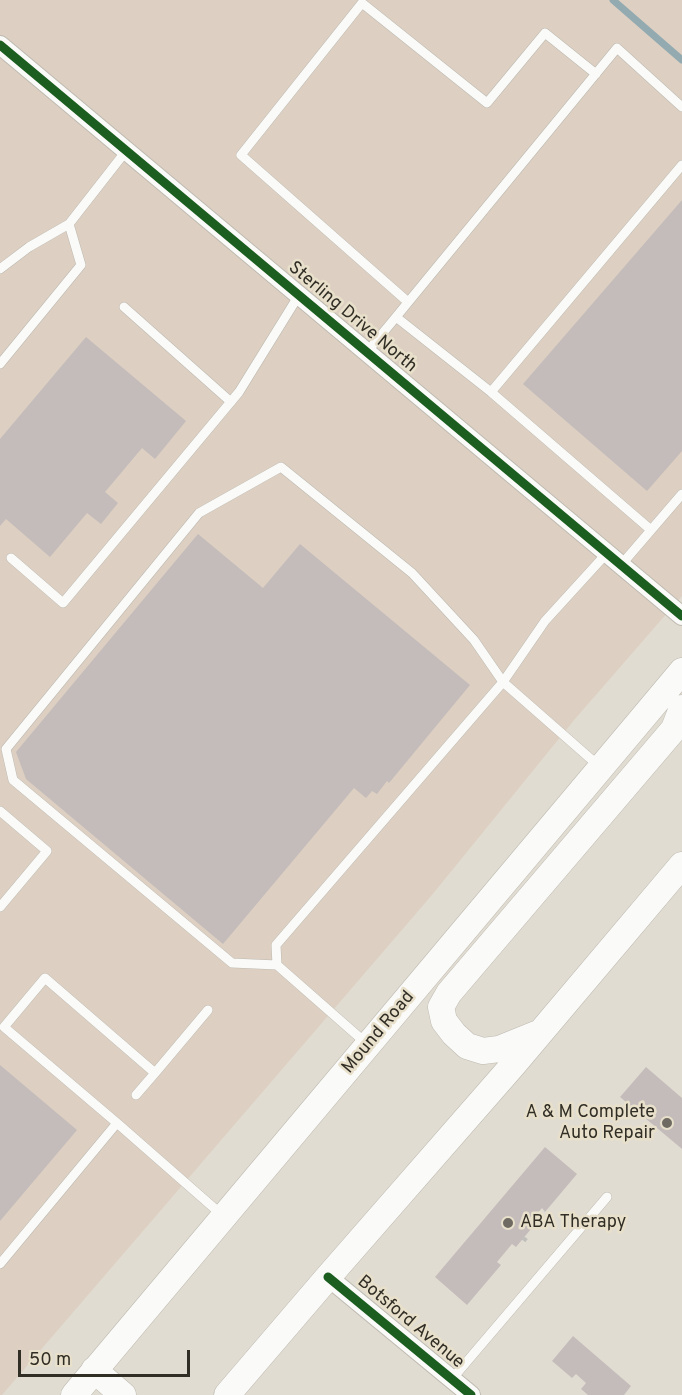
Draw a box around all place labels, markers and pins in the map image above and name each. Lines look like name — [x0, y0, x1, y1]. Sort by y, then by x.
place label: A & M Complete Auto Repair — [526, 1102, 655, 1144]
marker: A & M Complete Auto Repair — [660, 1116, 674, 1130]
place label: ABA Therapy — [520, 1212, 626, 1234]
marker: ABA Therapy — [501, 1216, 515, 1230]

